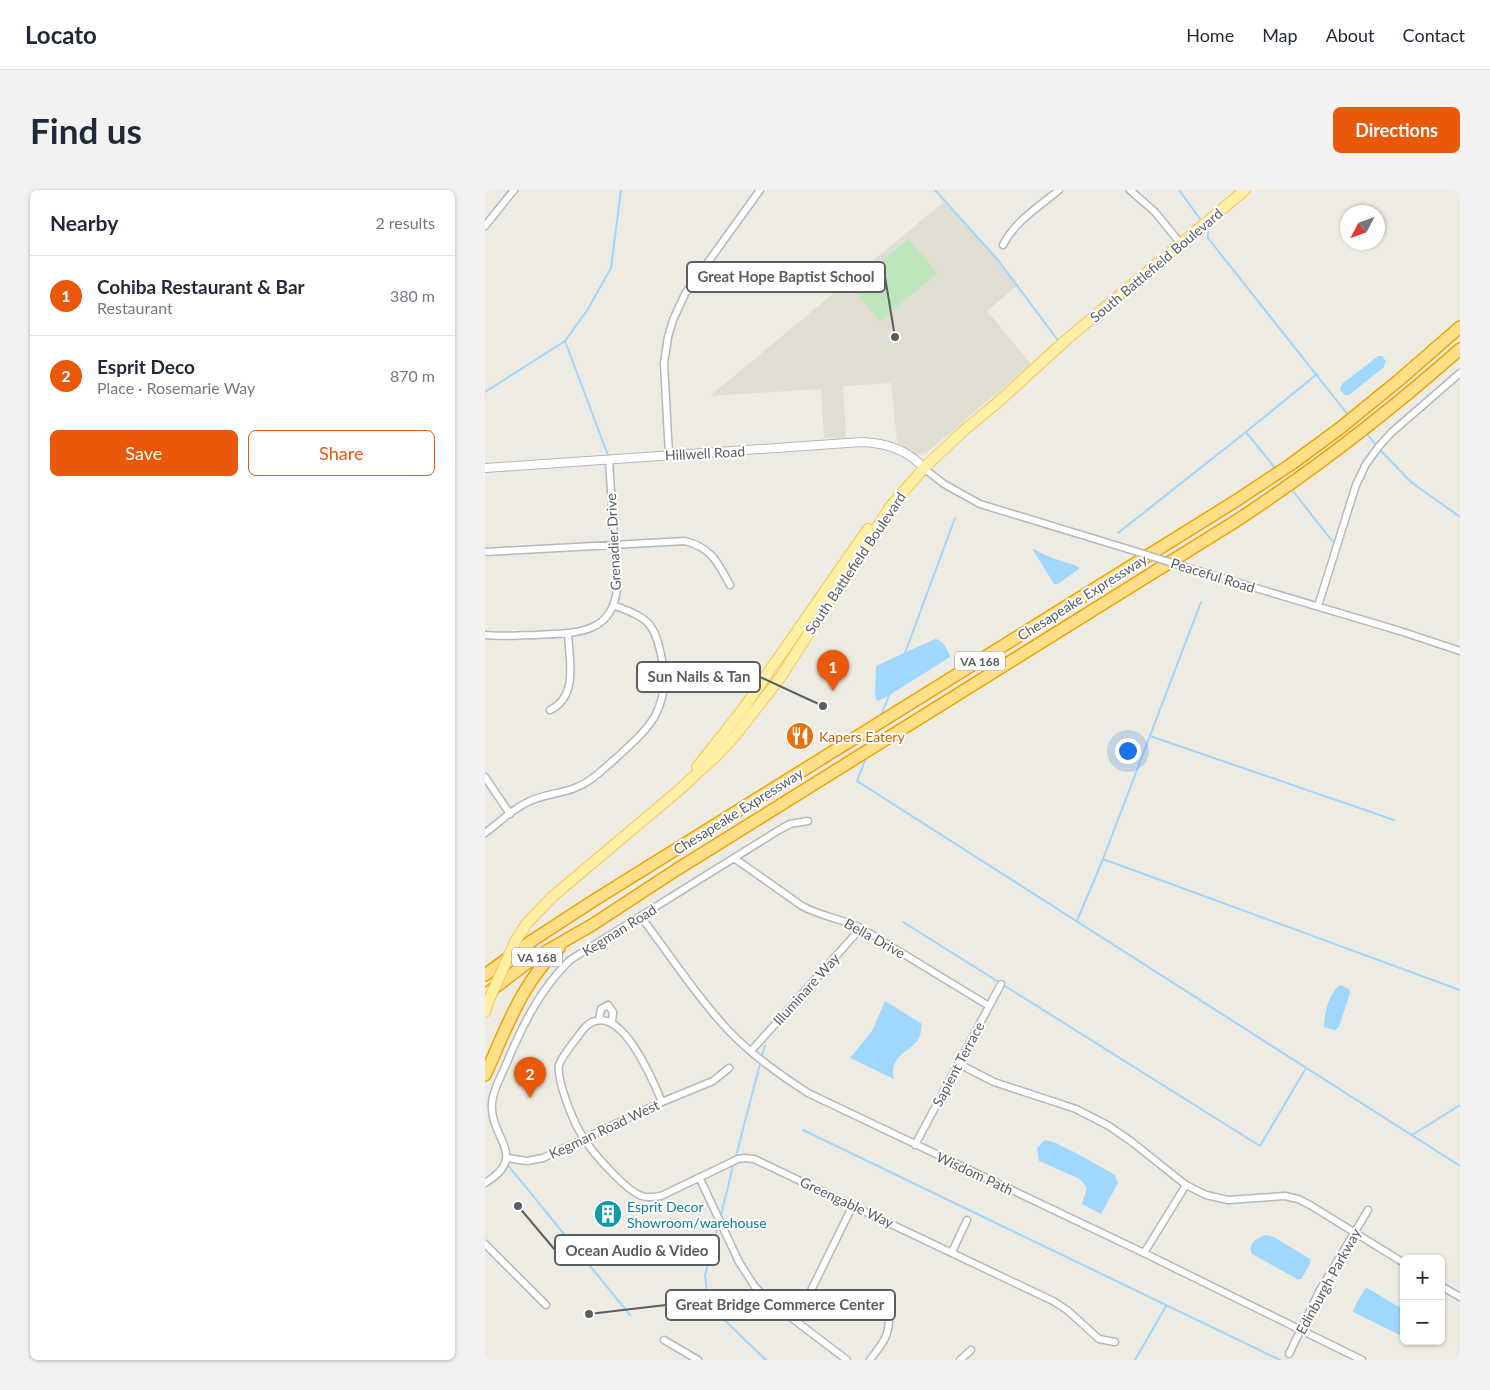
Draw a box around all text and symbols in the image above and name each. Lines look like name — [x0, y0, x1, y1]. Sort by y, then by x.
text: Locato — [25, 20, 97, 49]
text: Home — [1186, 24, 1234, 46]
text: Map — [1262, 24, 1298, 46]
text: About — [1326, 24, 1375, 46]
text: Contact — [1403, 24, 1465, 46]
button: Directions — [1333, 107, 1460, 153]
text: Find us — [30, 109, 142, 151]
street label: South Battlefield Boulevard — [1086, 205, 1226, 325]
north arrow — [1340, 205, 1385, 250]
text: Nearby — [50, 210, 118, 235]
text: 2 results — [375, 213, 435, 232]
callout: Great Hope Baptist School — [687, 262, 885, 292]
text: Great Hope Baptist School — [697, 267, 875, 285]
text: Cohiba Restaurant & Bar — [97, 275, 305, 298]
text: 1 — [61, 286, 71, 305]
text: 380 m — [390, 286, 435, 305]
text: Restaurant — [97, 298, 173, 317]
text: Esprit Deco — [97, 355, 195, 378]
text: 2 — [61, 366, 71, 385]
text: 870 m — [390, 366, 435, 385]
text: Place · Rosemarie Way — [97, 378, 255, 397]
button: Save — [50, 430, 238, 476]
button: Share — [248, 430, 435, 476]
street label: Hillwell Road — [665, 442, 745, 464]
street label: South Battlefield Boulevard — [801, 489, 909, 637]
street label: Grenadier Drive — [602, 493, 624, 591]
street label: Chesapeake Expressway — [1014, 550, 1151, 644]
street label: Peaceful Road — [1169, 554, 1257, 596]
pin: 1 — [817, 650, 849, 691]
road number: VA 168 — [955, 652, 1005, 671]
callout: Sun Nails & Tan — [637, 662, 760, 692]
text: Sun Nails & Tan — [648, 667, 750, 685]
restaurant icon: Kapers Eatery — [785, 721, 815, 751]
place label: Kapers Eatery — [819, 728, 905, 745]
your location — [1115, 738, 1141, 764]
street label: Chesapeake Expressway — [670, 764, 807, 858]
street label: Kegman Road — [579, 900, 659, 960]
street label: Bella Drive — [842, 914, 908, 962]
road number: VA 168 — [512, 948, 562, 966]
street label: Illuminare Way — [769, 949, 843, 1029]
street label: Sapient Terrace — [928, 1019, 988, 1109]
pin: 2 — [514, 1057, 546, 1098]
street label: Kegman Road West — [546, 1096, 662, 1162]
street label: Wisdom Path — [934, 1148, 1016, 1198]
street label: Greengable Way — [797, 1173, 897, 1231]
place label: Esprit Decor Showroom/warehouse — [627, 1198, 767, 1231]
building icon: Esprit Decor Showroom/warehouse — [593, 1199, 623, 1229]
street label: Edinburgh Parkway — [1292, 1224, 1364, 1337]
callout: Ocean Audio & Video — [555, 1235, 719, 1265]
text: Ocean Audio & Video — [566, 1241, 709, 1259]
map controls — [1400, 1255, 1445, 1345]
button: + — [1400, 1255, 1445, 1300]
callout: Great Bridge Commerce Center — [666, 1290, 895, 1320]
text: Great Bridge Commerce Center — [676, 1295, 885, 1313]
button: − — [1400, 1300, 1445, 1345]

